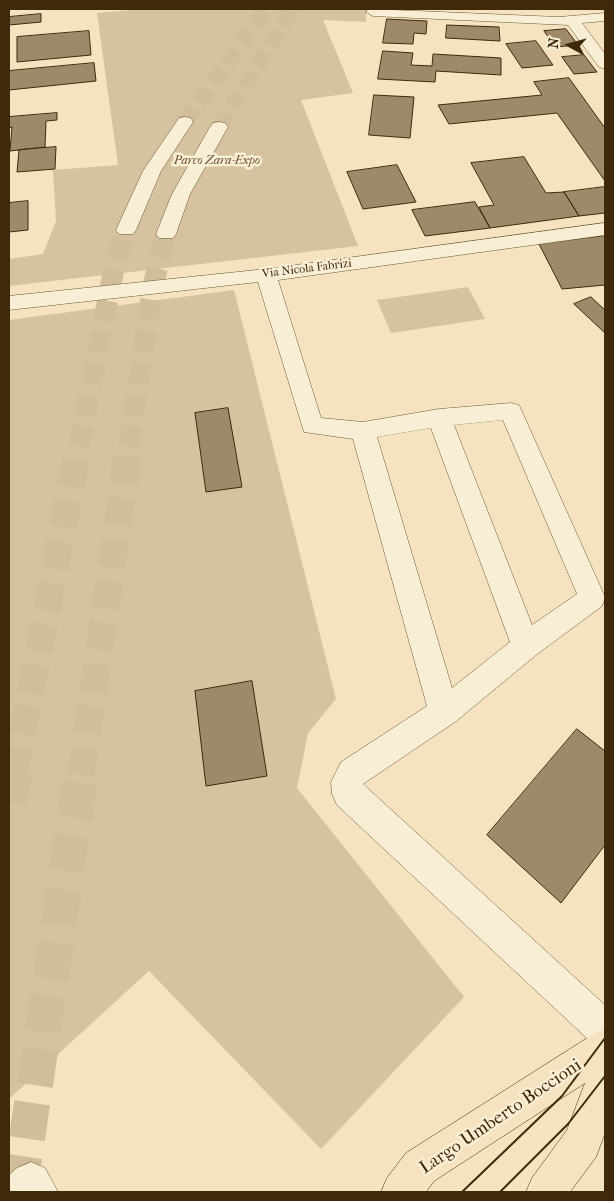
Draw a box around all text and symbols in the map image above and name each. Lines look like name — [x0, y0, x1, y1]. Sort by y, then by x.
north arrow — [544, 20, 594, 70]
text: N — [545, 37, 563, 49]
park label: Parco Zara-Expo — [174, 154, 260, 168]
street label: Via Nicola Fabrizi — [261, 256, 353, 282]
street label: Largo Umberto Boccioni — [416, 1055, 586, 1179]

